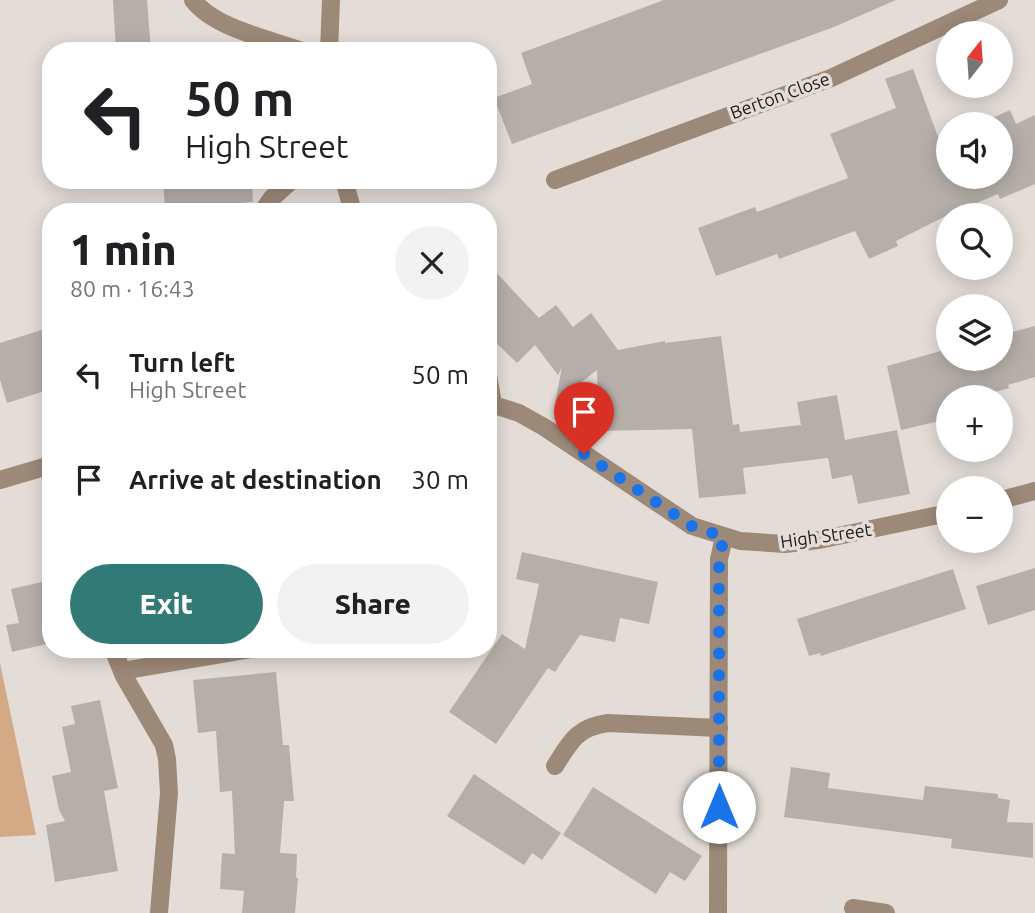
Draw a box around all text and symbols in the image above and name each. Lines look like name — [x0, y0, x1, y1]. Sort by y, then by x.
north arrow — [936, 21, 1013, 98]
map controls — [936, 21, 1013, 553]
street label: Berton Close — [727, 68, 832, 122]
icon: left — [70, 70, 161, 161]
text: 50 m — [185, 70, 294, 125]
button: sound — [936, 112, 1013, 189]
text: High Street — [185, 128, 348, 164]
button: search — [936, 203, 1013, 280]
text: 1 min — [70, 226, 177, 273]
button: close — [395, 226, 469, 300]
text: 80 m · 16:43 — [70, 276, 195, 301]
button: layers — [936, 294, 1013, 371]
text: Turn left — [129, 348, 235, 377]
icon: left — [70, 356, 108, 394]
text: 50 m — [411, 360, 469, 389]
text: High Street — [129, 377, 246, 402]
pin — [554, 382, 614, 454]
button: + — [936, 385, 1013, 462]
icon: arrive — [565, 393, 603, 431]
icon: arrive — [70, 461, 108, 499]
text: Arrive at destination — [129, 465, 382, 494]
text: 30 m — [411, 465, 469, 494]
button: − — [936, 476, 1013, 553]
street label: High Street — [779, 519, 873, 551]
button: Exit — [70, 564, 263, 644]
button: Share — [277, 564, 469, 644]
position arrow — [682, 770, 756, 844]

